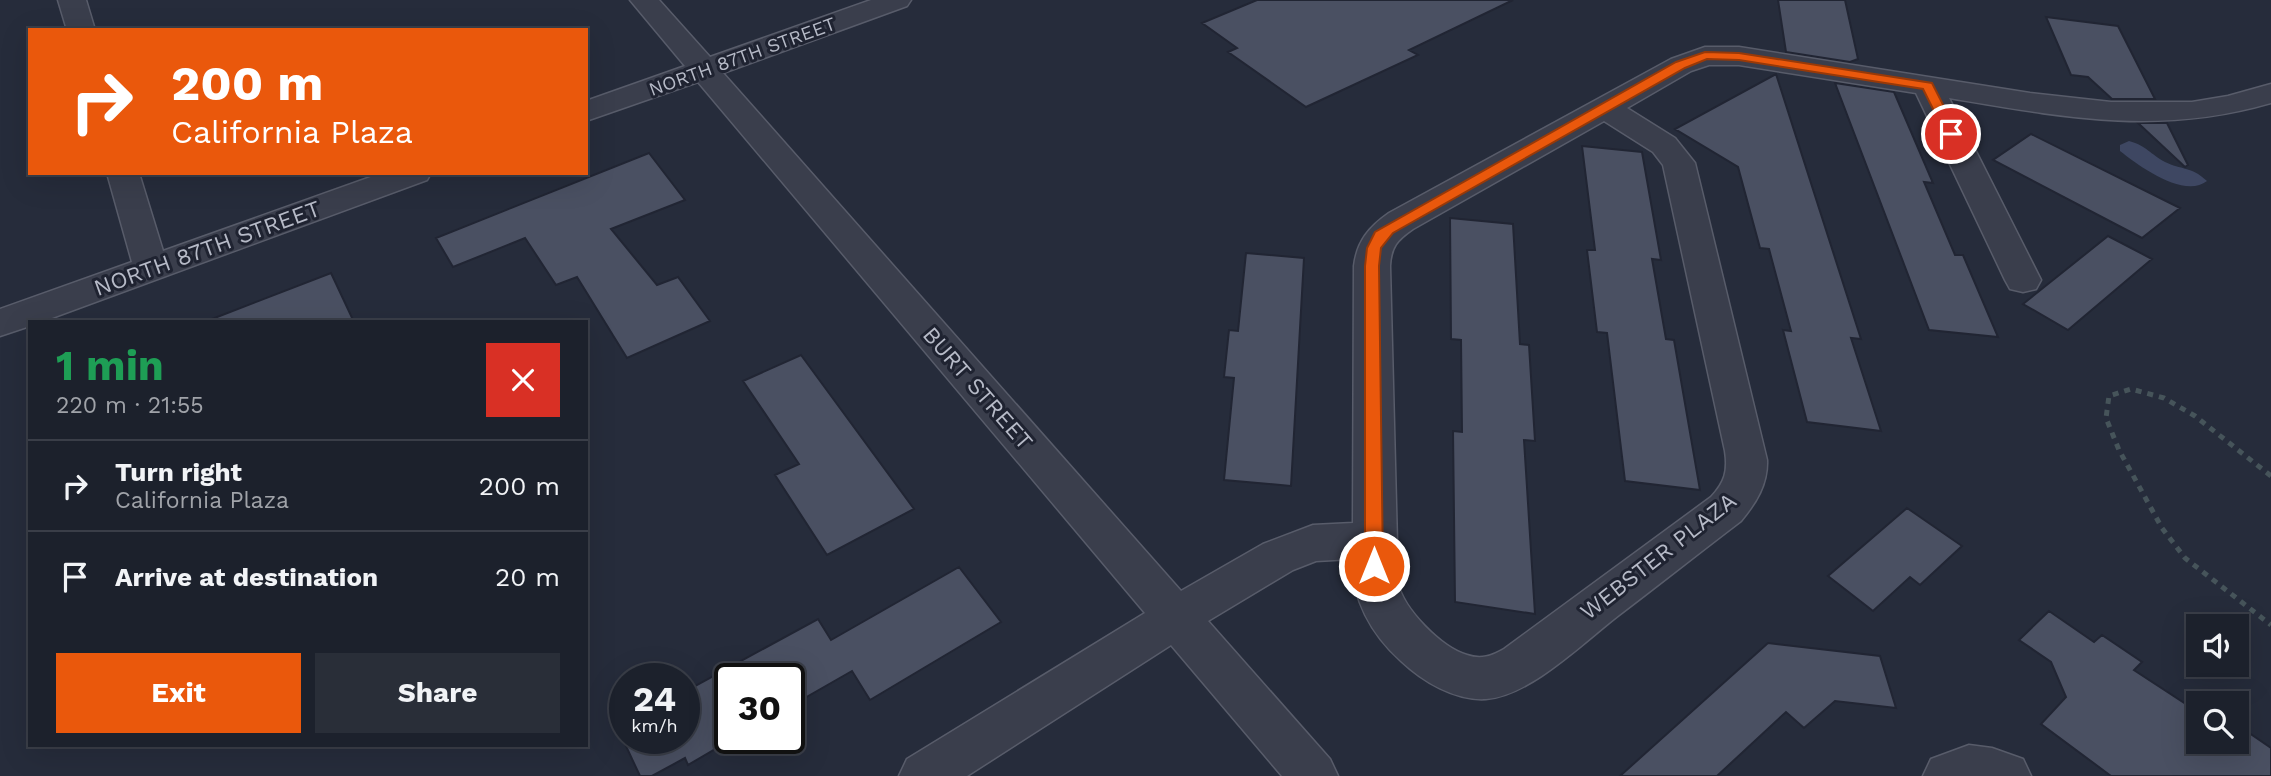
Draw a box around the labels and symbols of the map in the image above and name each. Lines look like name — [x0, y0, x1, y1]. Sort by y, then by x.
street label: NORTH 87TH STREET — [646, 12, 839, 101]
pin — [1921, 104, 1981, 164]
street label: NORTH 87TH STREET — [90, 195, 324, 302]
street label: BURT STREET — [917, 321, 1038, 455]
street label: WEBSTER PLAZA — [1575, 487, 1742, 626]
position arrow — [1337, 529, 1411, 603]
speed limit sign: 30 — [714, 663, 805, 754]

